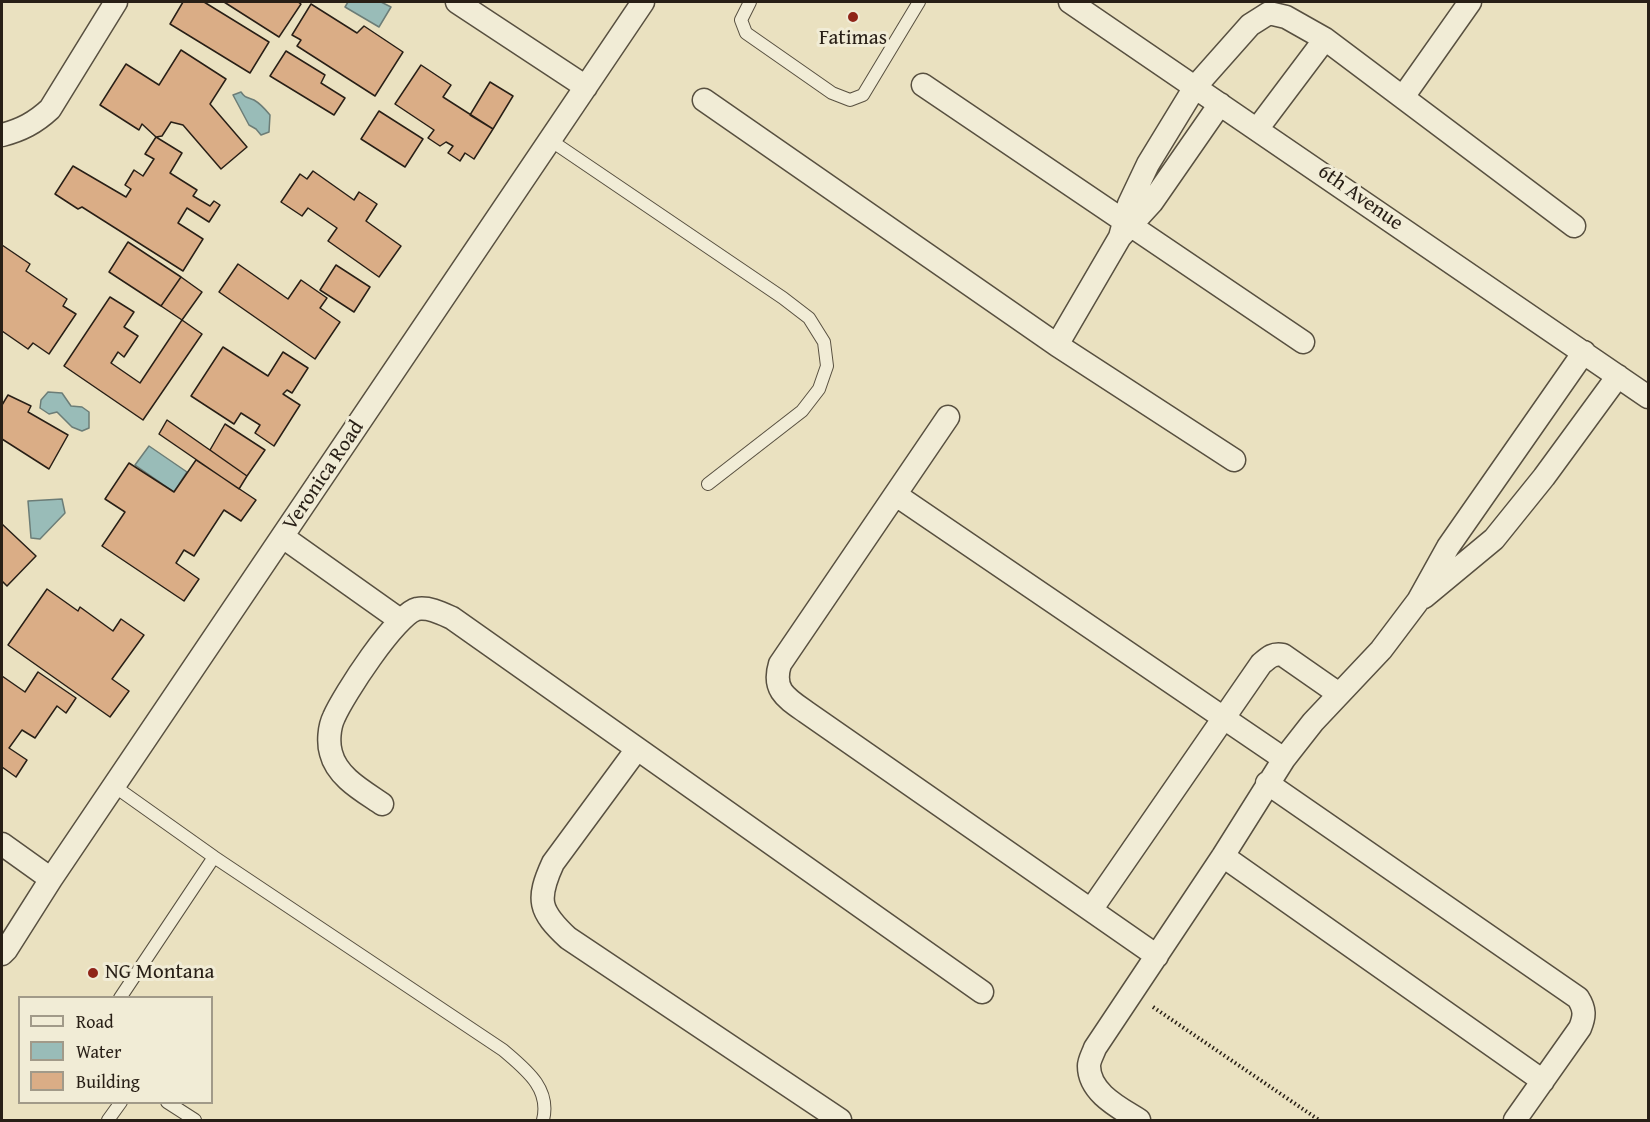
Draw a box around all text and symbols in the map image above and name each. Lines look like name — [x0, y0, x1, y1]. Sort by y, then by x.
marker: Fatimas — [846, 10, 860, 24]
place label: Fatimas — [819, 26, 887, 52]
street label: 6th Avenue — [1312, 159, 1408, 237]
street label: Veronica Road — [278, 416, 370, 536]
place label: NG Montana — [105, 960, 215, 986]
marker: NG Montana — [86, 966, 100, 980]
legend — [18, 996, 213, 1104]
text: Road — [76, 1008, 114, 1035]
text: Water — [76, 1038, 121, 1065]
text: Building — [76, 1068, 140, 1095]

